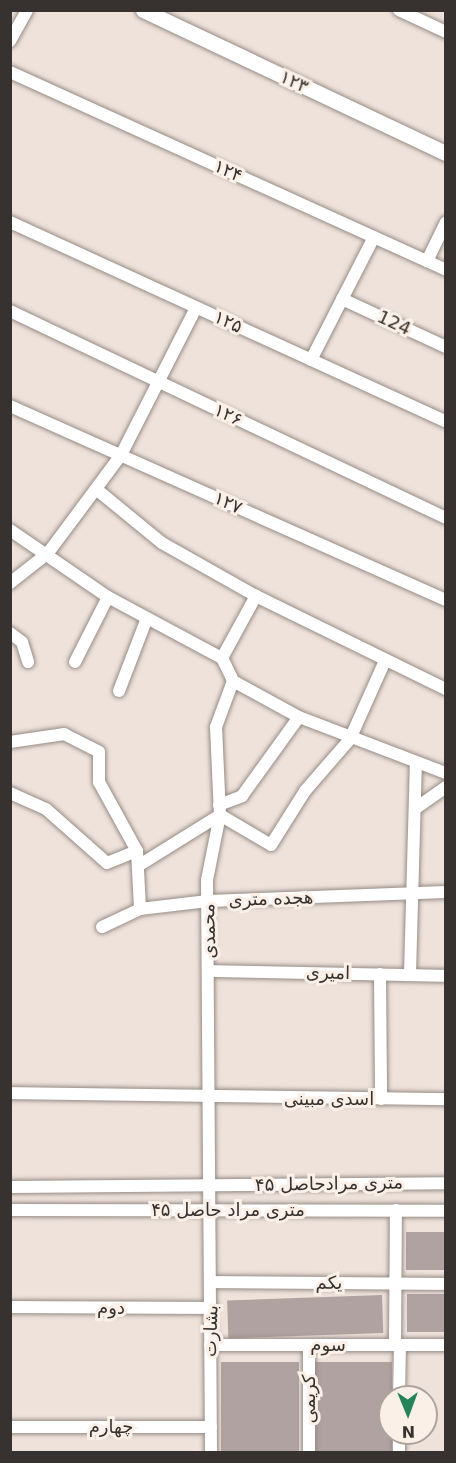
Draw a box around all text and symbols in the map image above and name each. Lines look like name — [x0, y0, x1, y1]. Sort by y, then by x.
street label: ۱۲۳ — [276, 66, 312, 98]
street label: ۱۲۴ — [210, 155, 246, 187]
street label: ۱۲۵ — [210, 306, 246, 338]
street label: 124 — [374, 306, 414, 340]
street label: ۱۲۶ — [210, 399, 246, 431]
street label: ۱۲۷ — [210, 487, 246, 519]
street label: هجده متری — [228, 887, 314, 911]
street label: محمدی — [198, 903, 220, 959]
street label: امیری — [306, 962, 350, 984]
street label: اسدی مبینی — [284, 1088, 374, 1110]
street label: ۴۵ متری مرادحاصل — [255, 1172, 403, 1196]
street label: ۴۵ متری مراد حاصل — [151, 1199, 305, 1221]
street label: یکم — [315, 1272, 343, 1294]
street label: دوم — [97, 1297, 125, 1319]
street label: بشارت — [199, 1305, 223, 1357]
street label: سوم — [310, 1334, 346, 1356]
street label: کریمی — [298, 1375, 320, 1423]
north arrow — [378, 1385, 438, 1445]
street label: چهارم — [89, 1416, 133, 1438]
text: N — [401, 1422, 415, 1441]

